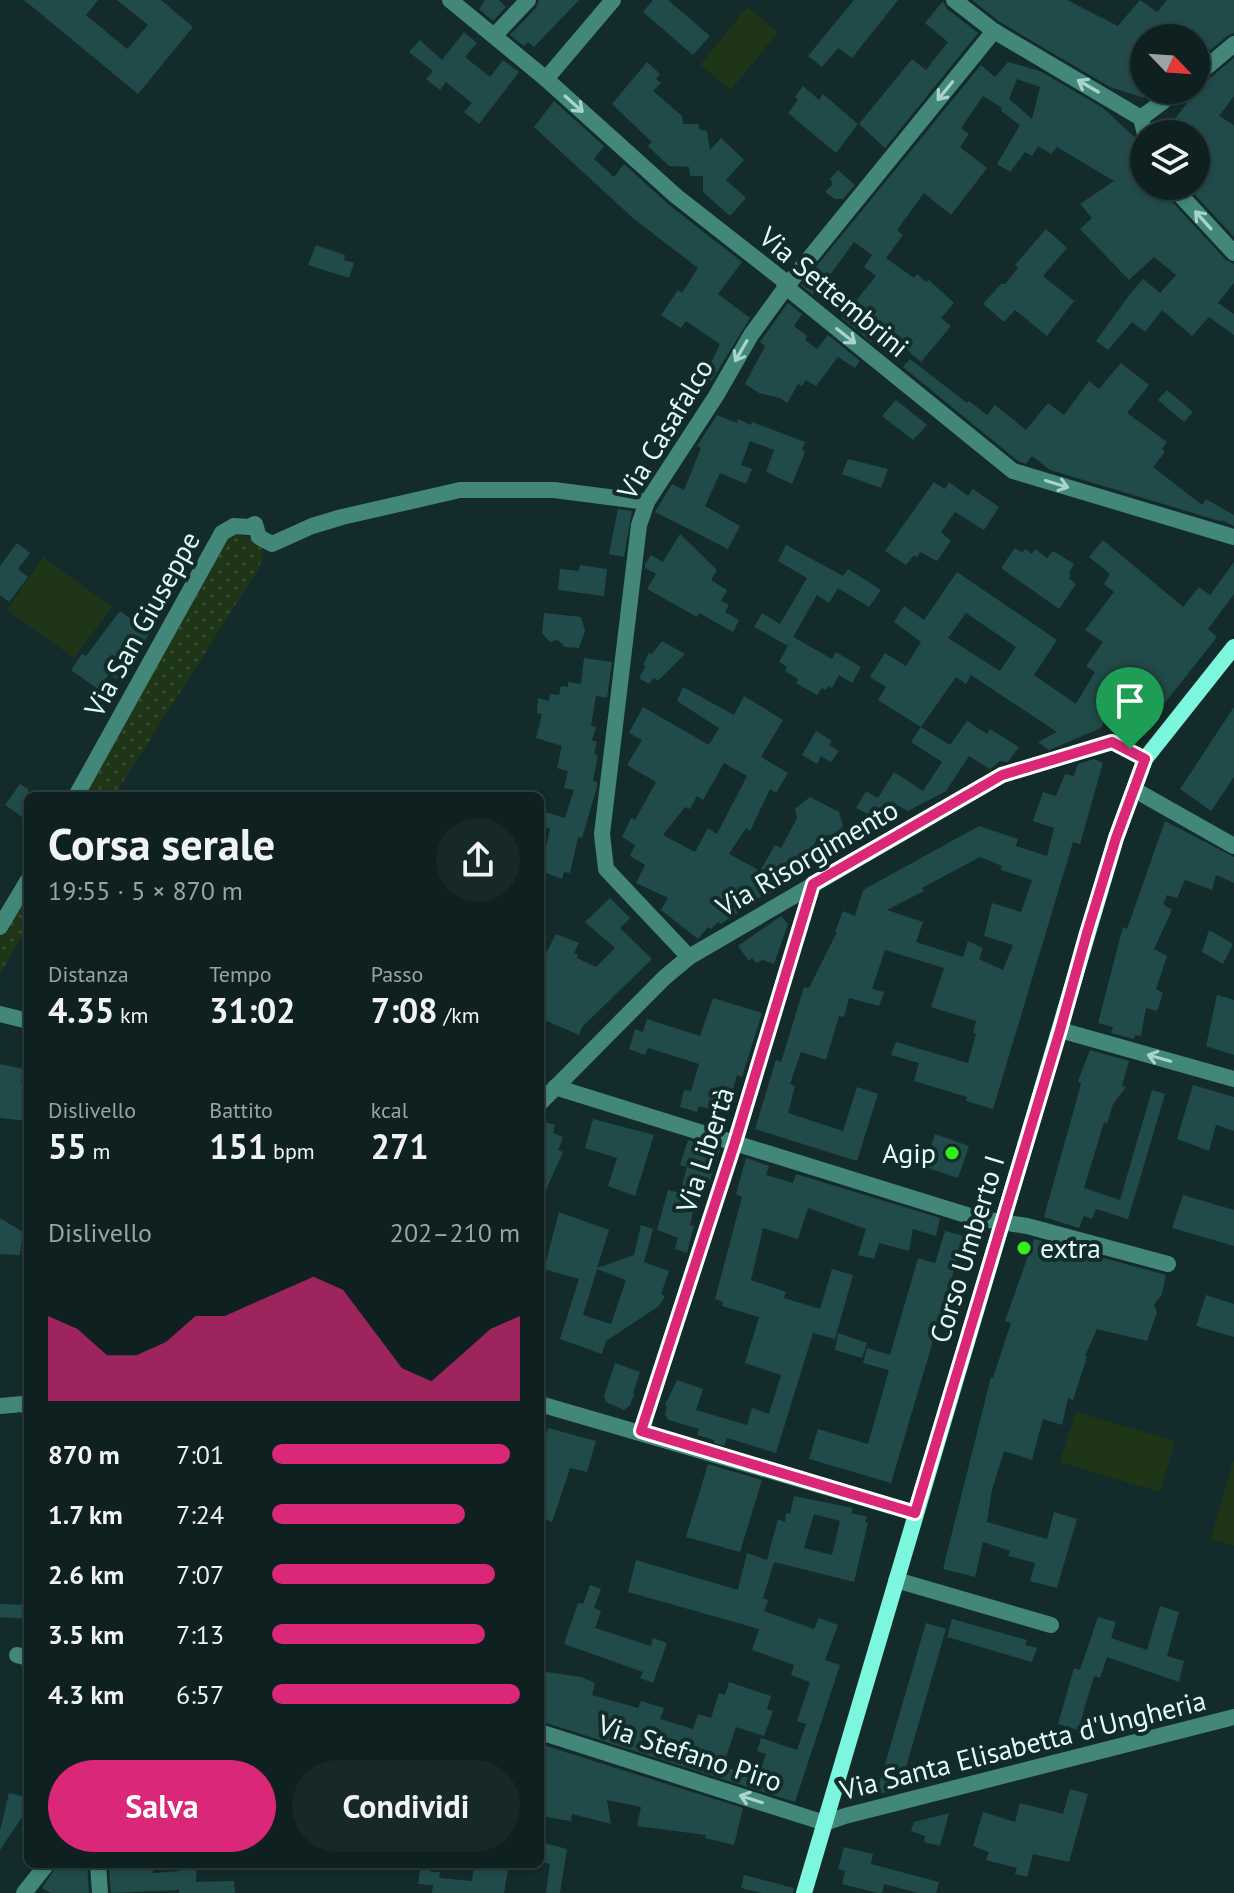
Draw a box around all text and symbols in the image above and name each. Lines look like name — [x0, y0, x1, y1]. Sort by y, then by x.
north arrow — [1130, 24, 1210, 104]
map controls — [1130, 24, 1210, 200]
one-way arrow — [1077, 78, 1101, 93]
one-way arrow — [936, 81, 954, 101]
one-way arrow — [564, 94, 584, 113]
button: layers — [1130, 120, 1210, 200]
one-way arrow — [1193, 210, 1212, 230]
street label: Via Settembrini — [751, 218, 917, 365]
one-way arrow — [835, 327, 856, 345]
one-way arrow — [733, 339, 749, 363]
street label: Via Casafalco — [608, 352, 721, 507]
one-way arrow — [1043, 477, 1069, 492]
street label: Via San Giuseppe — [75, 524, 208, 724]
pin — [1096, 667, 1164, 749]
icon: arrive — [1108, 679, 1152, 723]
street label: Via Risorgimento — [708, 790, 904, 925]
text: Corsa serale — [48, 815, 275, 872]
button: share — [436, 818, 520, 902]
text: 19:55 · 5 × 870 m — [48, 874, 243, 907]
text: Distanza — [48, 960, 129, 988]
text: Tempo — [209, 960, 271, 988]
text: Passo — [371, 960, 423, 988]
text: 4.35 — [48, 988, 114, 1032]
text: 31:02 — [209, 988, 296, 1032]
text: 7:08 — [371, 988, 438, 1032]
text: km — [114, 1001, 148, 1029]
text: /km — [438, 1001, 480, 1029]
one-way arrow — [1147, 1049, 1172, 1064]
street label: Via Libertà — [667, 1082, 742, 1218]
text: Dislivello — [48, 1096, 136, 1124]
text: Battito — [209, 1096, 273, 1124]
text: kcal — [371, 1096, 408, 1124]
text: 55 — [48, 1124, 87, 1168]
text: 151 — [209, 1124, 267, 1168]
text: 271 — [371, 1124, 429, 1168]
place label: Agip — [882, 1134, 936, 1171]
text: m — [87, 1137, 110, 1165]
text: bpm — [267, 1137, 315, 1165]
marker: Agip — [943, 1144, 961, 1162]
street label: Corso Umberto I — [920, 1151, 1013, 1347]
text: Dislivello — [48, 1216, 152, 1249]
text: 202–210 m — [390, 1216, 520, 1249]
place label: extra — [1040, 1229, 1101, 1266]
marker: extra — [1015, 1239, 1033, 1257]
text: 870 m — [48, 1438, 120, 1471]
text: 7:01 — [176, 1438, 224, 1471]
text: 1.7 km — [48, 1498, 123, 1531]
text: 7:24 — [176, 1498, 224, 1531]
text: 2.6 km — [48, 1558, 124, 1591]
text: 7:07 — [176, 1558, 224, 1591]
text: 3.5 km — [48, 1618, 124, 1651]
text: 7:13 — [176, 1618, 224, 1651]
text: 4.3 km — [48, 1678, 124, 1711]
text: 6:57 — [176, 1678, 224, 1711]
street label: Via Santa Elisabetta d'Ungheria — [835, 1681, 1210, 1808]
street label: Via Stefano Piro — [592, 1705, 787, 1800]
button: Salva — [48, 1760, 276, 1852]
button: Condividi — [292, 1760, 520, 1852]
one-way arrow — [738, 1791, 763, 1806]

